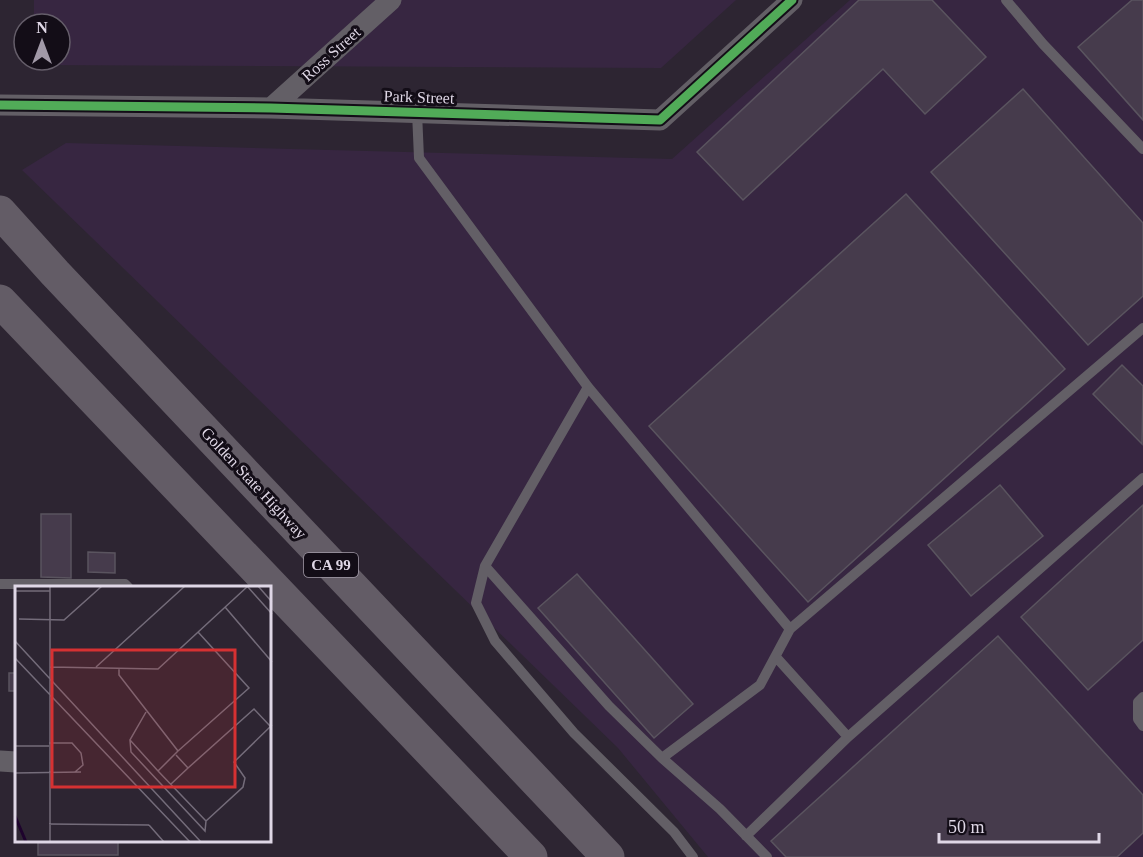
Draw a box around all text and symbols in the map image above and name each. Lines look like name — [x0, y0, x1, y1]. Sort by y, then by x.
north arrow — [12, 12, 72, 72]
text: N — [36, 19, 48, 36]
street label: Ross Street — [298, 23, 364, 85]
street label: Park Street — [383, 87, 455, 107]
street label: Golden State Highway — [197, 424, 310, 543]
road number: CA 99 — [304, 553, 358, 577]
inset map — [15, 586, 272, 842]
scale bar — [939, 806, 1100, 844]
text: 50 m — [948, 817, 985, 837]

